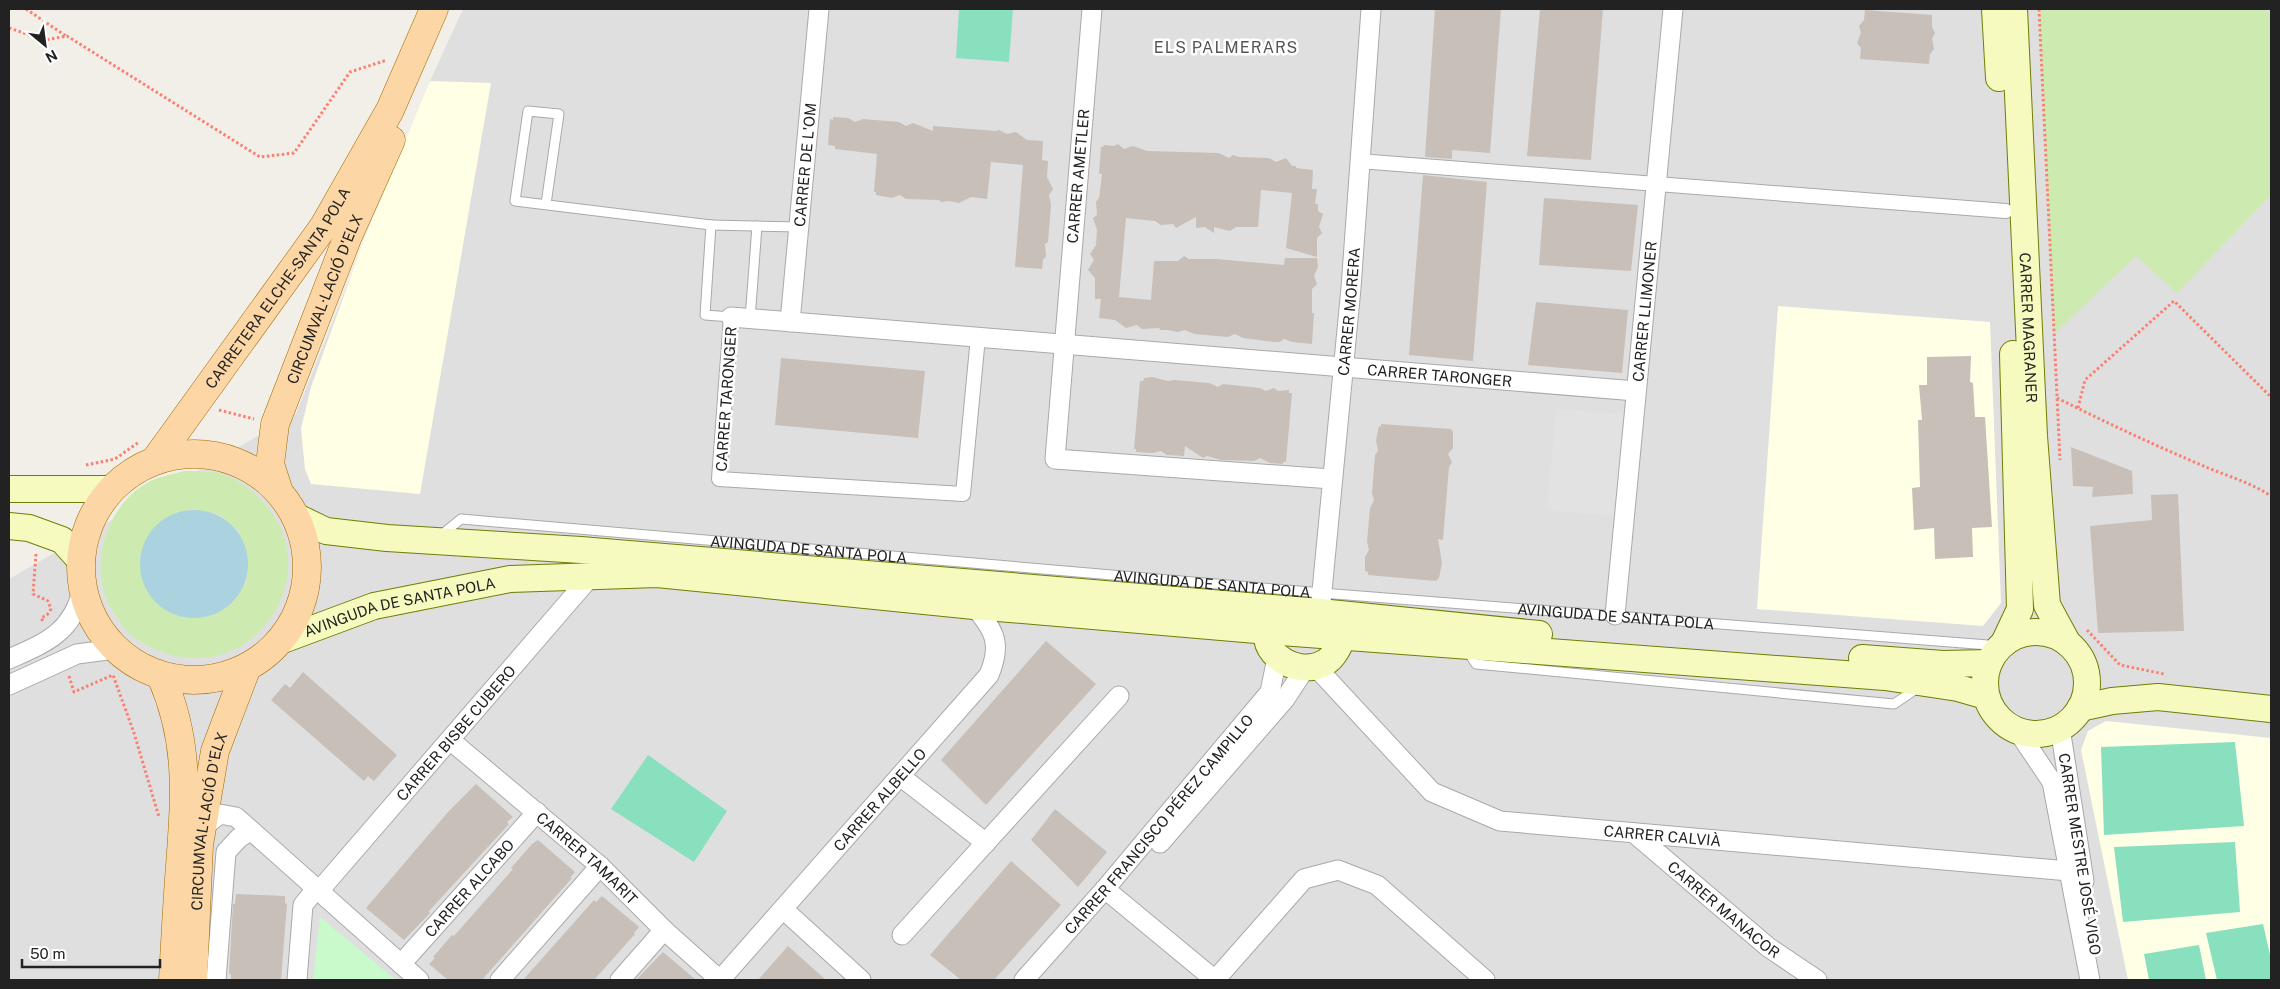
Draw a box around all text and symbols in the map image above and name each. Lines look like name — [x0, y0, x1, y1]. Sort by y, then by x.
north arrow — [20, 20, 70, 70]
district label: ELS PALMERARS — [1154, 38, 1298, 57]
text: N — [43, 47, 60, 66]
street label: CARRER DE L'OM — [790, 102, 819, 227]
street label: CARRER AMETLER — [1064, 108, 1092, 244]
street label: CARRETERA ELCHE-SANTA POLA — [201, 184, 353, 392]
street label: CIRCUMVAL·LACIÓ D'ELX — [283, 211, 365, 386]
street label: CARRER LLIMONER — [1629, 240, 1659, 382]
street label: CARRER MORERA — [1334, 246, 1362, 376]
street label: CARRER MAGRANER — [2017, 252, 2041, 403]
street label: CARRER TARONGER — [712, 326, 740, 472]
street label: CARRER TARONGER — [1366, 361, 1513, 389]
street label: AVINGUDA DE SANTA POLA — [710, 532, 908, 566]
street label: AVINGUDA DE SANTA POLA — [1113, 567, 1312, 601]
street label: AVINGUDA DE SANTA POLA — [302, 574, 497, 640]
street label: AVINGUDA DE SANTA POLA — [1517, 600, 1715, 632]
street label: CARRER BISBE CUBERO — [393, 662, 519, 804]
street label: CARRER FRANCISCO PÉREZ CAMPILLO — [1061, 711, 1256, 937]
street label: CIRCUMVAL·LACIÓ D'ELX — [188, 729, 230, 911]
street label: CARRER ALBELLO — [830, 744, 929, 854]
street label: CARRER MESTRE JOSÉ VIGO — [2056, 752, 2104, 956]
street label: CARRER TAMARIT — [533, 808, 641, 907]
street label: CARRER CALVIÀ — [1603, 822, 1722, 849]
street label: CARRER ALCABO — [421, 836, 517, 940]
street label: CARRER MANACOR — [1665, 857, 1783, 961]
scale bar — [22, 936, 160, 968]
text: 50 m — [30, 945, 65, 962]

